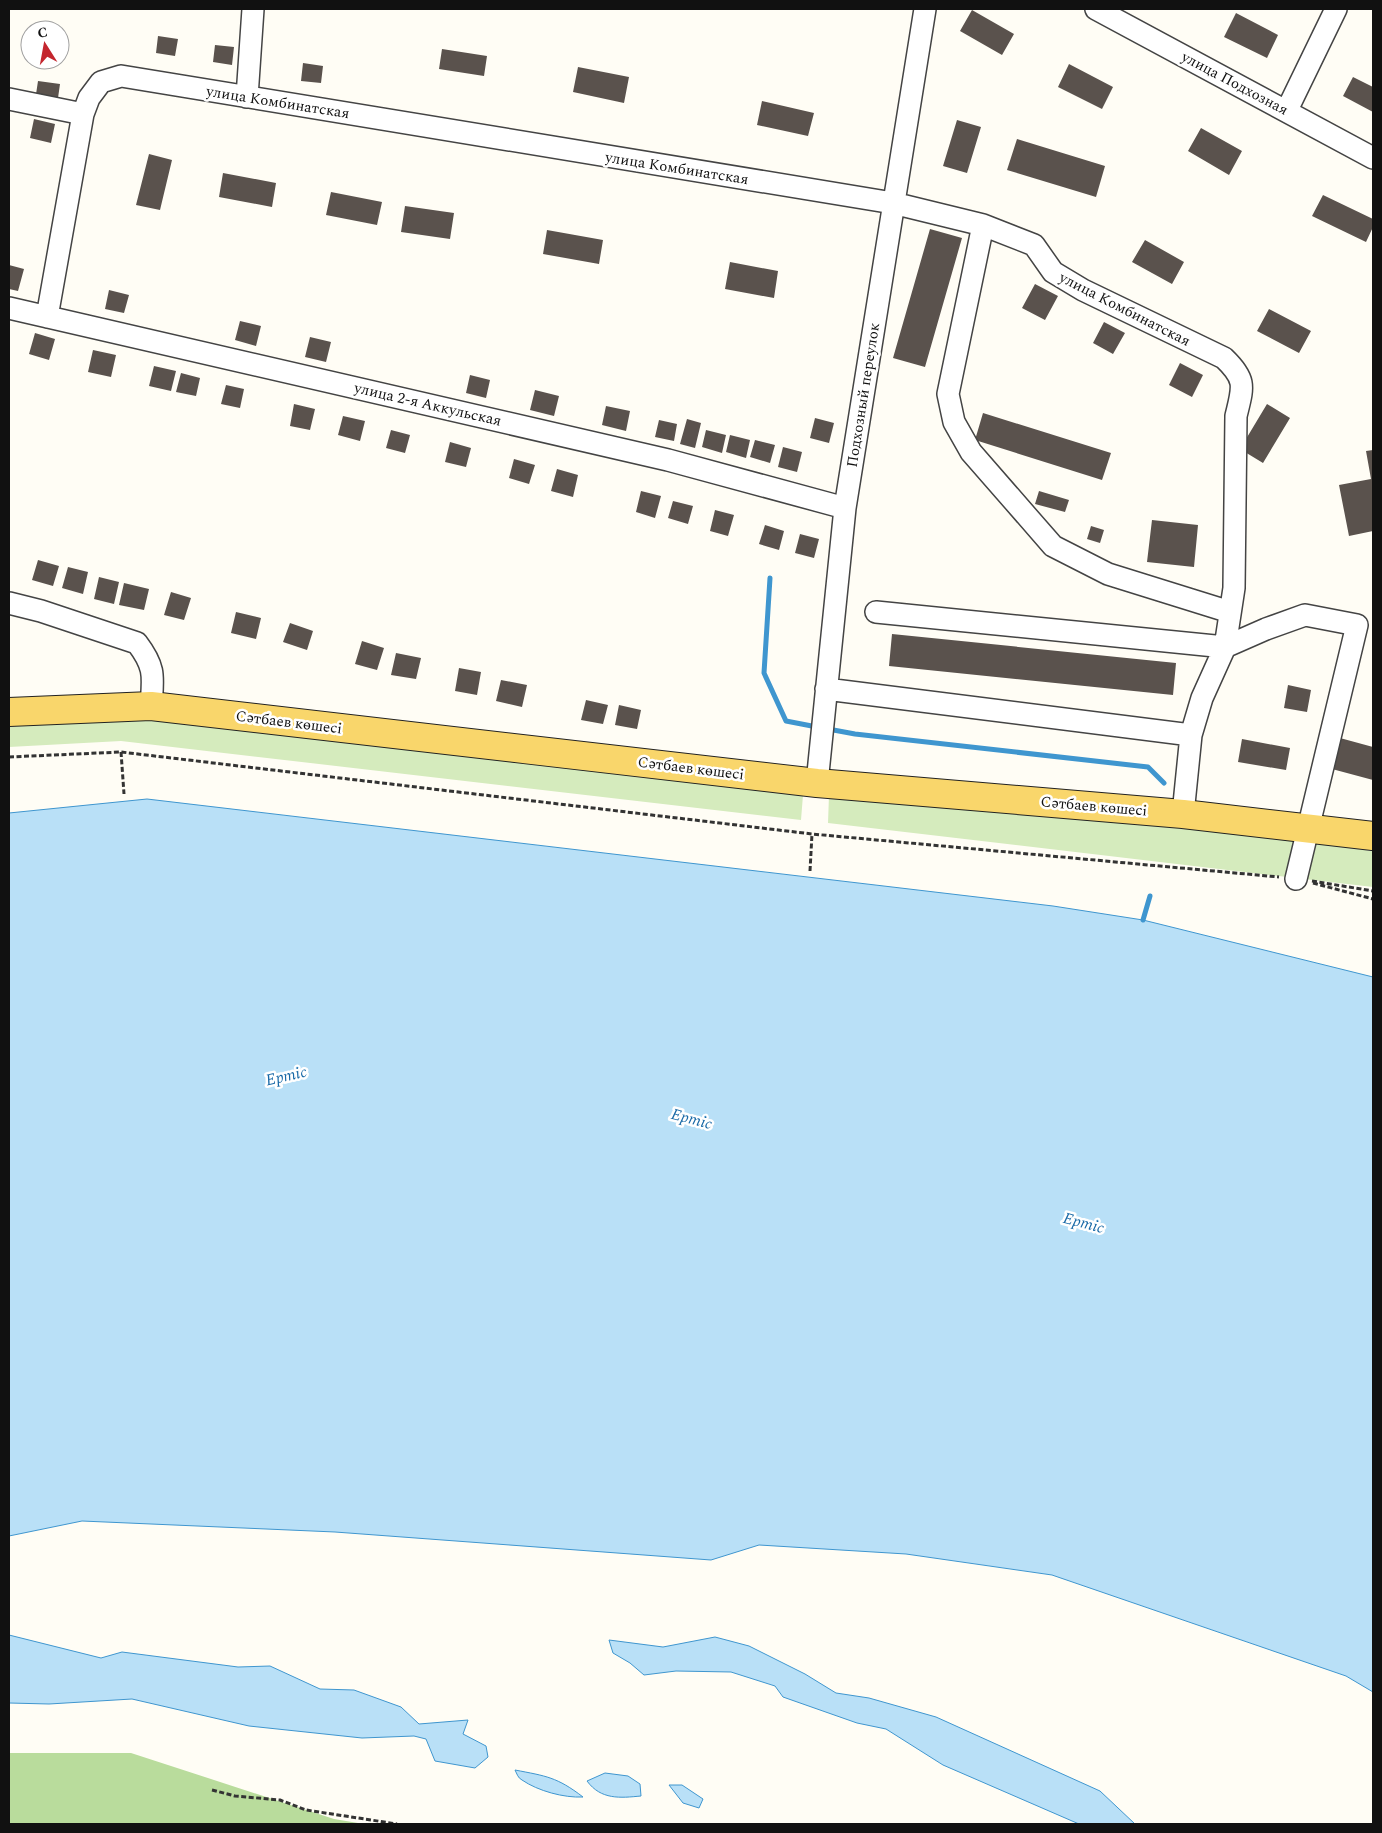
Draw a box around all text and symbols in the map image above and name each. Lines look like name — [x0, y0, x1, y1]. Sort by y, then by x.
north arrow — [20, 20, 70, 70]
text: С — [36, 21, 50, 44]
street label: улица Подхозная — [1176, 45, 1292, 121]
street label: улица Комбинатская — [204, 80, 351, 125]
street label: улица Комбинатская — [603, 146, 750, 191]
street label: улица Комбинатская — [1054, 266, 1194, 353]
street label: Подхозный переулок — [841, 321, 886, 469]
street label: улица 2-я Аккульская — [351, 376, 504, 433]
street label: Сәтбаев көшесі — [234, 705, 343, 740]
street label: Сәтбаев көшесі — [636, 751, 745, 786]
street label: Сәтбаев көшесі — [1040, 790, 1148, 823]
water label: Ертіс — [263, 1060, 309, 1092]
water label: Ертіс — [668, 1102, 715, 1136]
water label: Ертіс — [1060, 1206, 1107, 1240]

